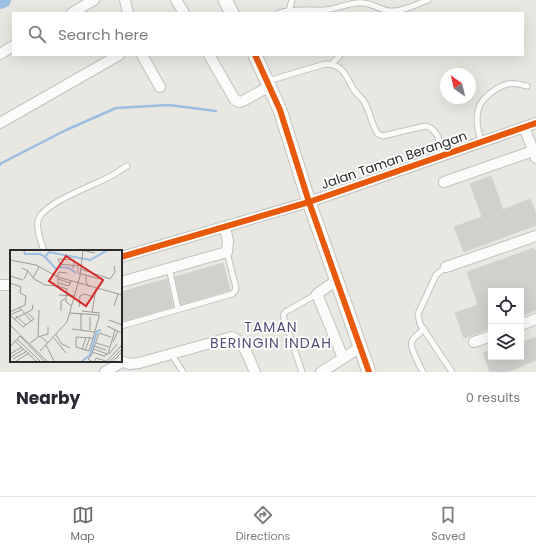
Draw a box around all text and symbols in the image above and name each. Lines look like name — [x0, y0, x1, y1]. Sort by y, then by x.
search box — [12, 12, 524, 56]
icon: search — [26, 23, 48, 45]
text: Search here — [58, 24, 148, 45]
north arrow — [440, 68, 476, 104]
street label: Jalan Taman Berangan — [319, 126, 469, 194]
inset map — [10, 250, 122, 362]
map controls — [488, 288, 524, 360]
button: locate — [488, 288, 524, 324]
district label: TAMAN BERINGIN INDAH — [210, 317, 332, 353]
button: layers — [488, 324, 524, 360]
text: Nearby — [16, 386, 80, 410]
text: 0 results — [466, 388, 520, 407]
tab: Map — [70, 504, 95, 545]
tab: Directions — [236, 504, 290, 545]
tab: Saved — [431, 504, 466, 545]

